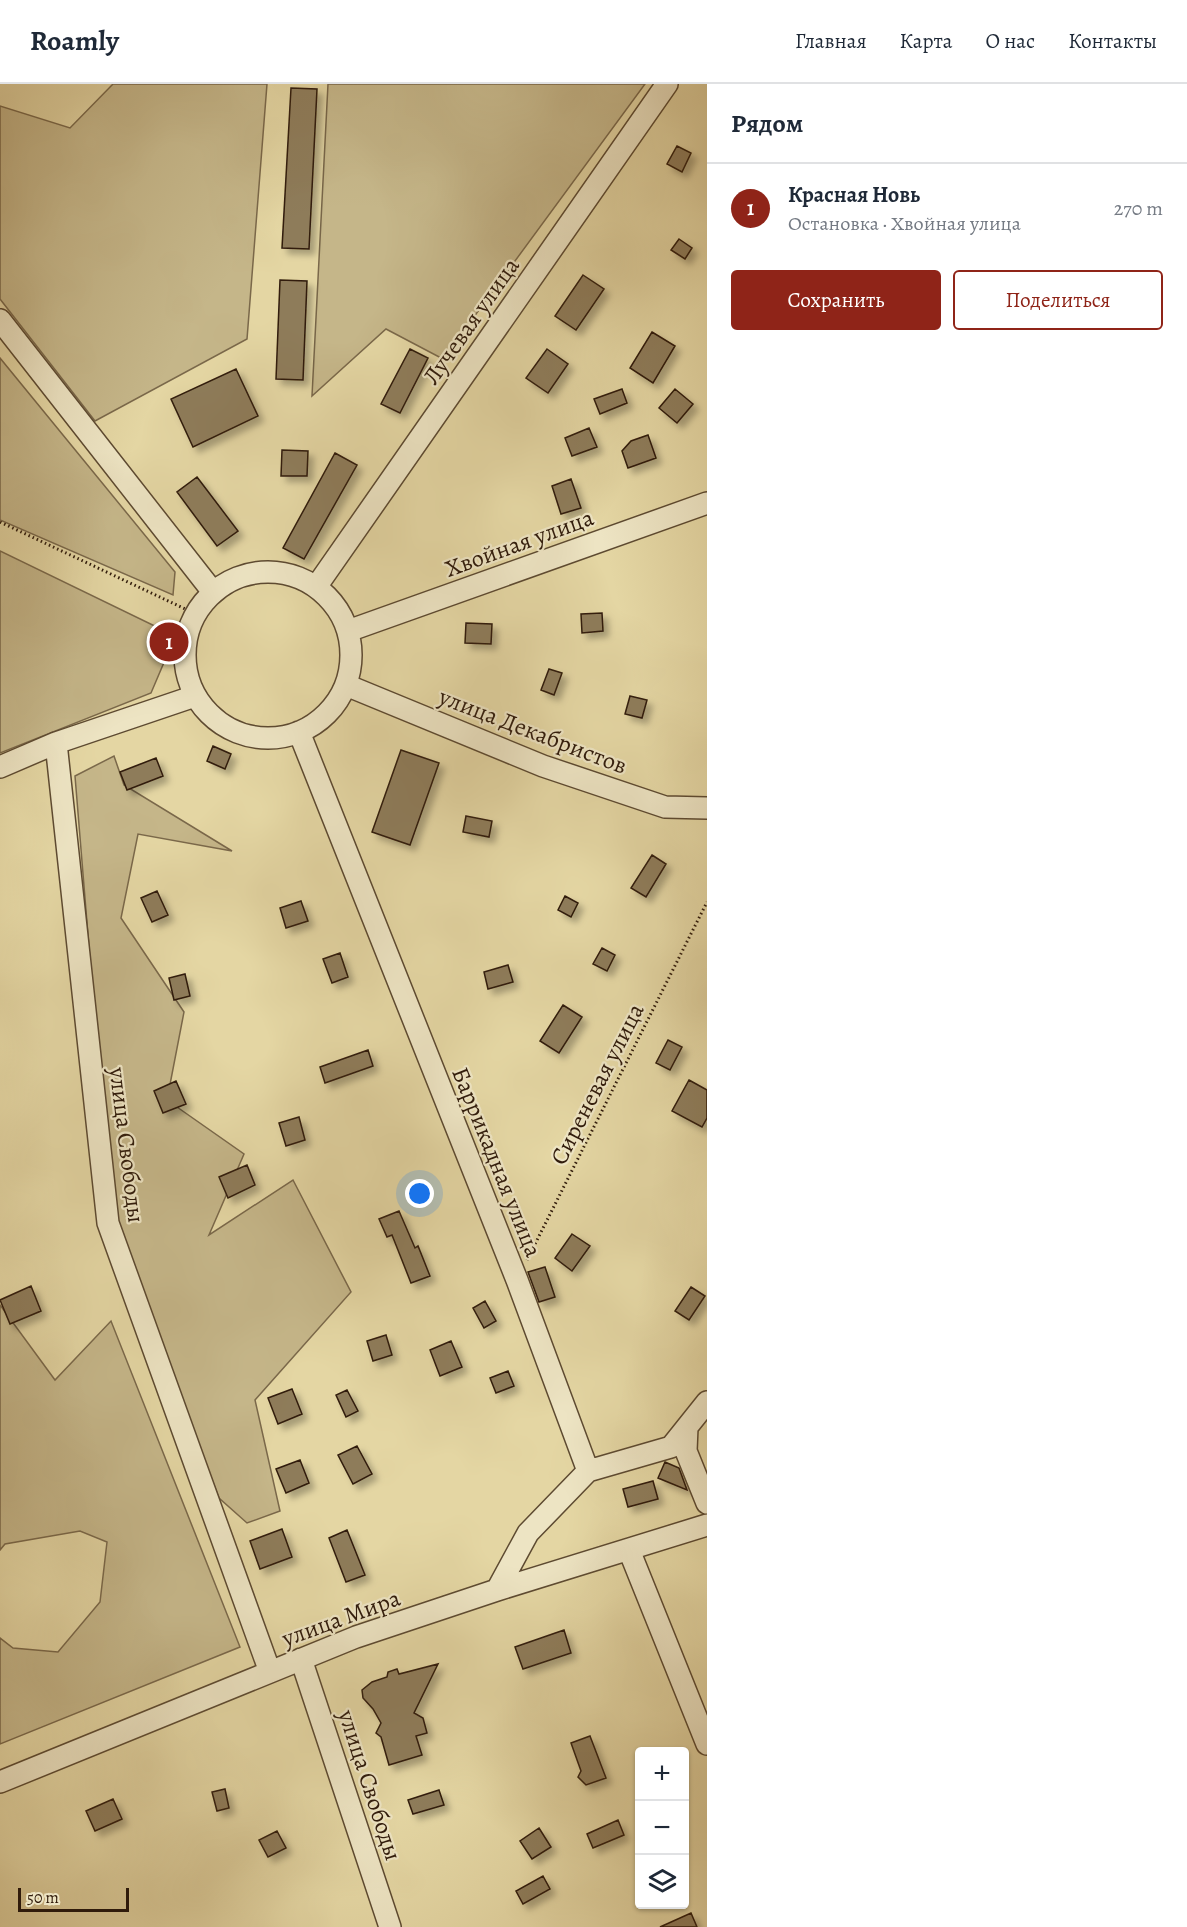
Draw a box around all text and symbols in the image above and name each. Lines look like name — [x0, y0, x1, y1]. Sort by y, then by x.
text: Roamly — [30, 22, 119, 60]
text: Главная — [795, 27, 867, 55]
text: Карта — [900, 27, 952, 55]
text: О нас — [985, 27, 1035, 55]
text: Контакты — [1068, 27, 1157, 55]
text: Рядом — [731, 106, 803, 141]
text: Красная Новь — [788, 180, 920, 210]
text: 1 — [747, 195, 754, 222]
text: 270 m — [1114, 195, 1163, 222]
text: Остановка · Хвойная улица — [788, 210, 1021, 237]
street label: Лучевая улица — [415, 251, 527, 391]
button: Сохранить — [731, 270, 941, 330]
button: Поделиться — [953, 270, 1163, 330]
street label: Хвойная улица — [440, 501, 598, 585]
pin: 1 — [150, 620, 188, 664]
street label: улица Декабристов — [433, 680, 632, 782]
street label: Сиреневая улица — [543, 998, 651, 1170]
street label: Баррикадная улица — [444, 1062, 550, 1262]
street label: улица Свободы — [101, 1064, 152, 1225]
your location — [405, 1179, 434, 1208]
street label: улица Мира — [276, 1582, 405, 1655]
street label: улица Свободы — [330, 1705, 409, 1864]
map controls — [635, 1747, 689, 1909]
button: + — [635, 1747, 689, 1801]
button: − — [635, 1801, 689, 1855]
button: layers — [635, 1855, 689, 1909]
scale bar — [18, 1885, 129, 1912]
text: 50 m — [27, 1887, 59, 1909]

